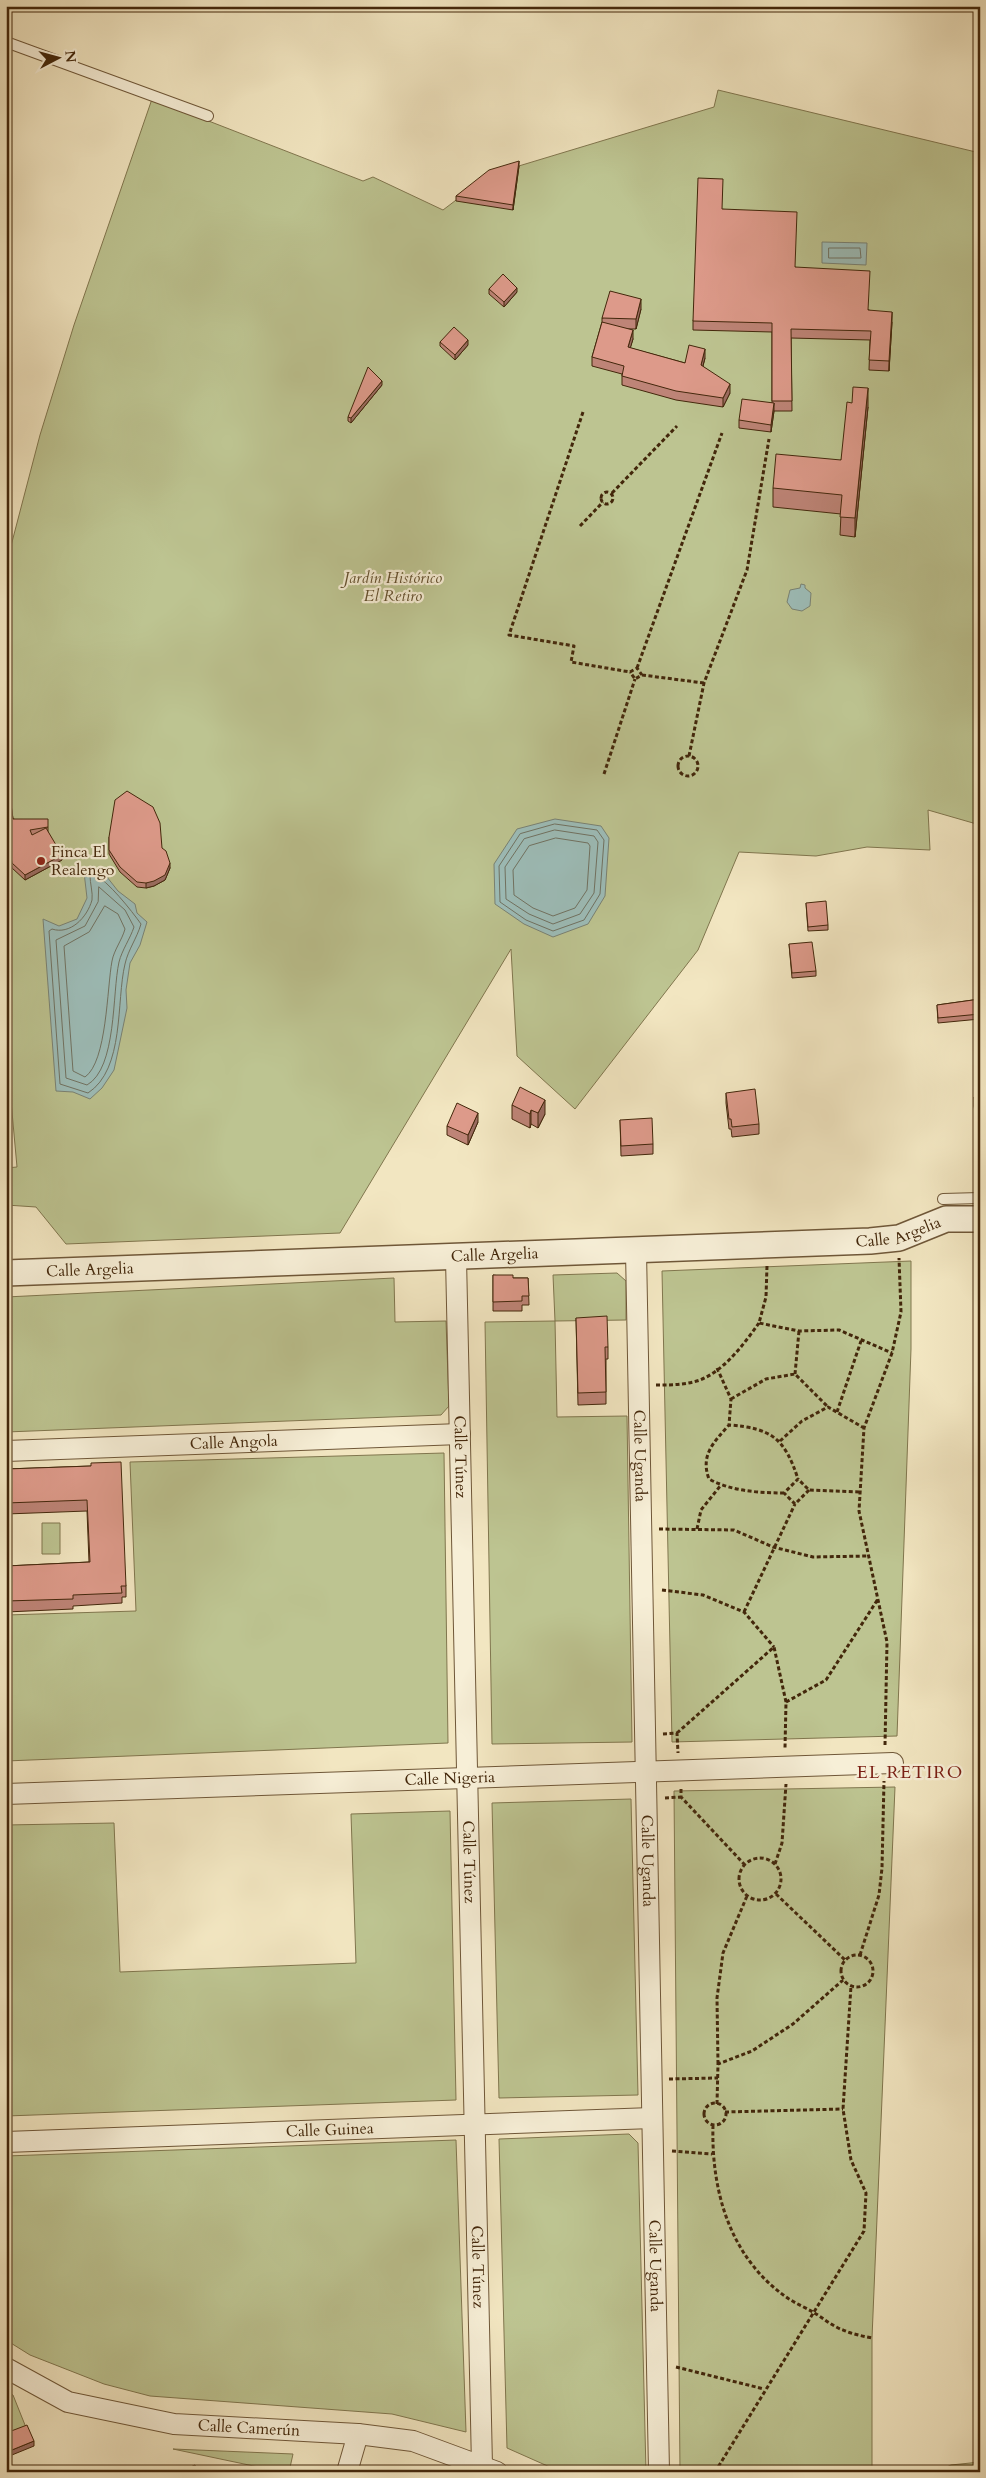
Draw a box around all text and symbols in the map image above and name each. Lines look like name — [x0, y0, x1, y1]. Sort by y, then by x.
north arrow — [32, 32, 82, 82]
text: N — [60, 50, 81, 64]
park label: Jardín Histórico El Retiro — [340, 567, 443, 607]
place label: Finca El Realengo — [51, 841, 115, 881]
marker: Finca El Realengo — [35, 855, 47, 867]
street label: Calle Argelia — [855, 1211, 944, 1253]
street label: Calle Argelia — [450, 1242, 539, 1268]
street label: Calle Argelia — [46, 1257, 134, 1283]
street label: Calle Uganda — [628, 1410, 652, 1502]
street label: Calle Túnez — [448, 1415, 472, 1499]
street label: Calle Angola — [189, 1430, 278, 1455]
district label: EL RETIRO — [857, 1760, 963, 1785]
street label: Calle Nigeria — [404, 1766, 495, 1791]
street label: Calle Uganda — [636, 1815, 659, 1907]
street label: Calle Túnez — [457, 1820, 481, 1904]
street label: Calle Guinea — [285, 2117, 374, 2143]
street label: Calle Uganda — [643, 2219, 667, 2312]
street label: Calle Túnez — [466, 2225, 490, 2308]
street label: Calle Camerún — [197, 2414, 301, 2442]

